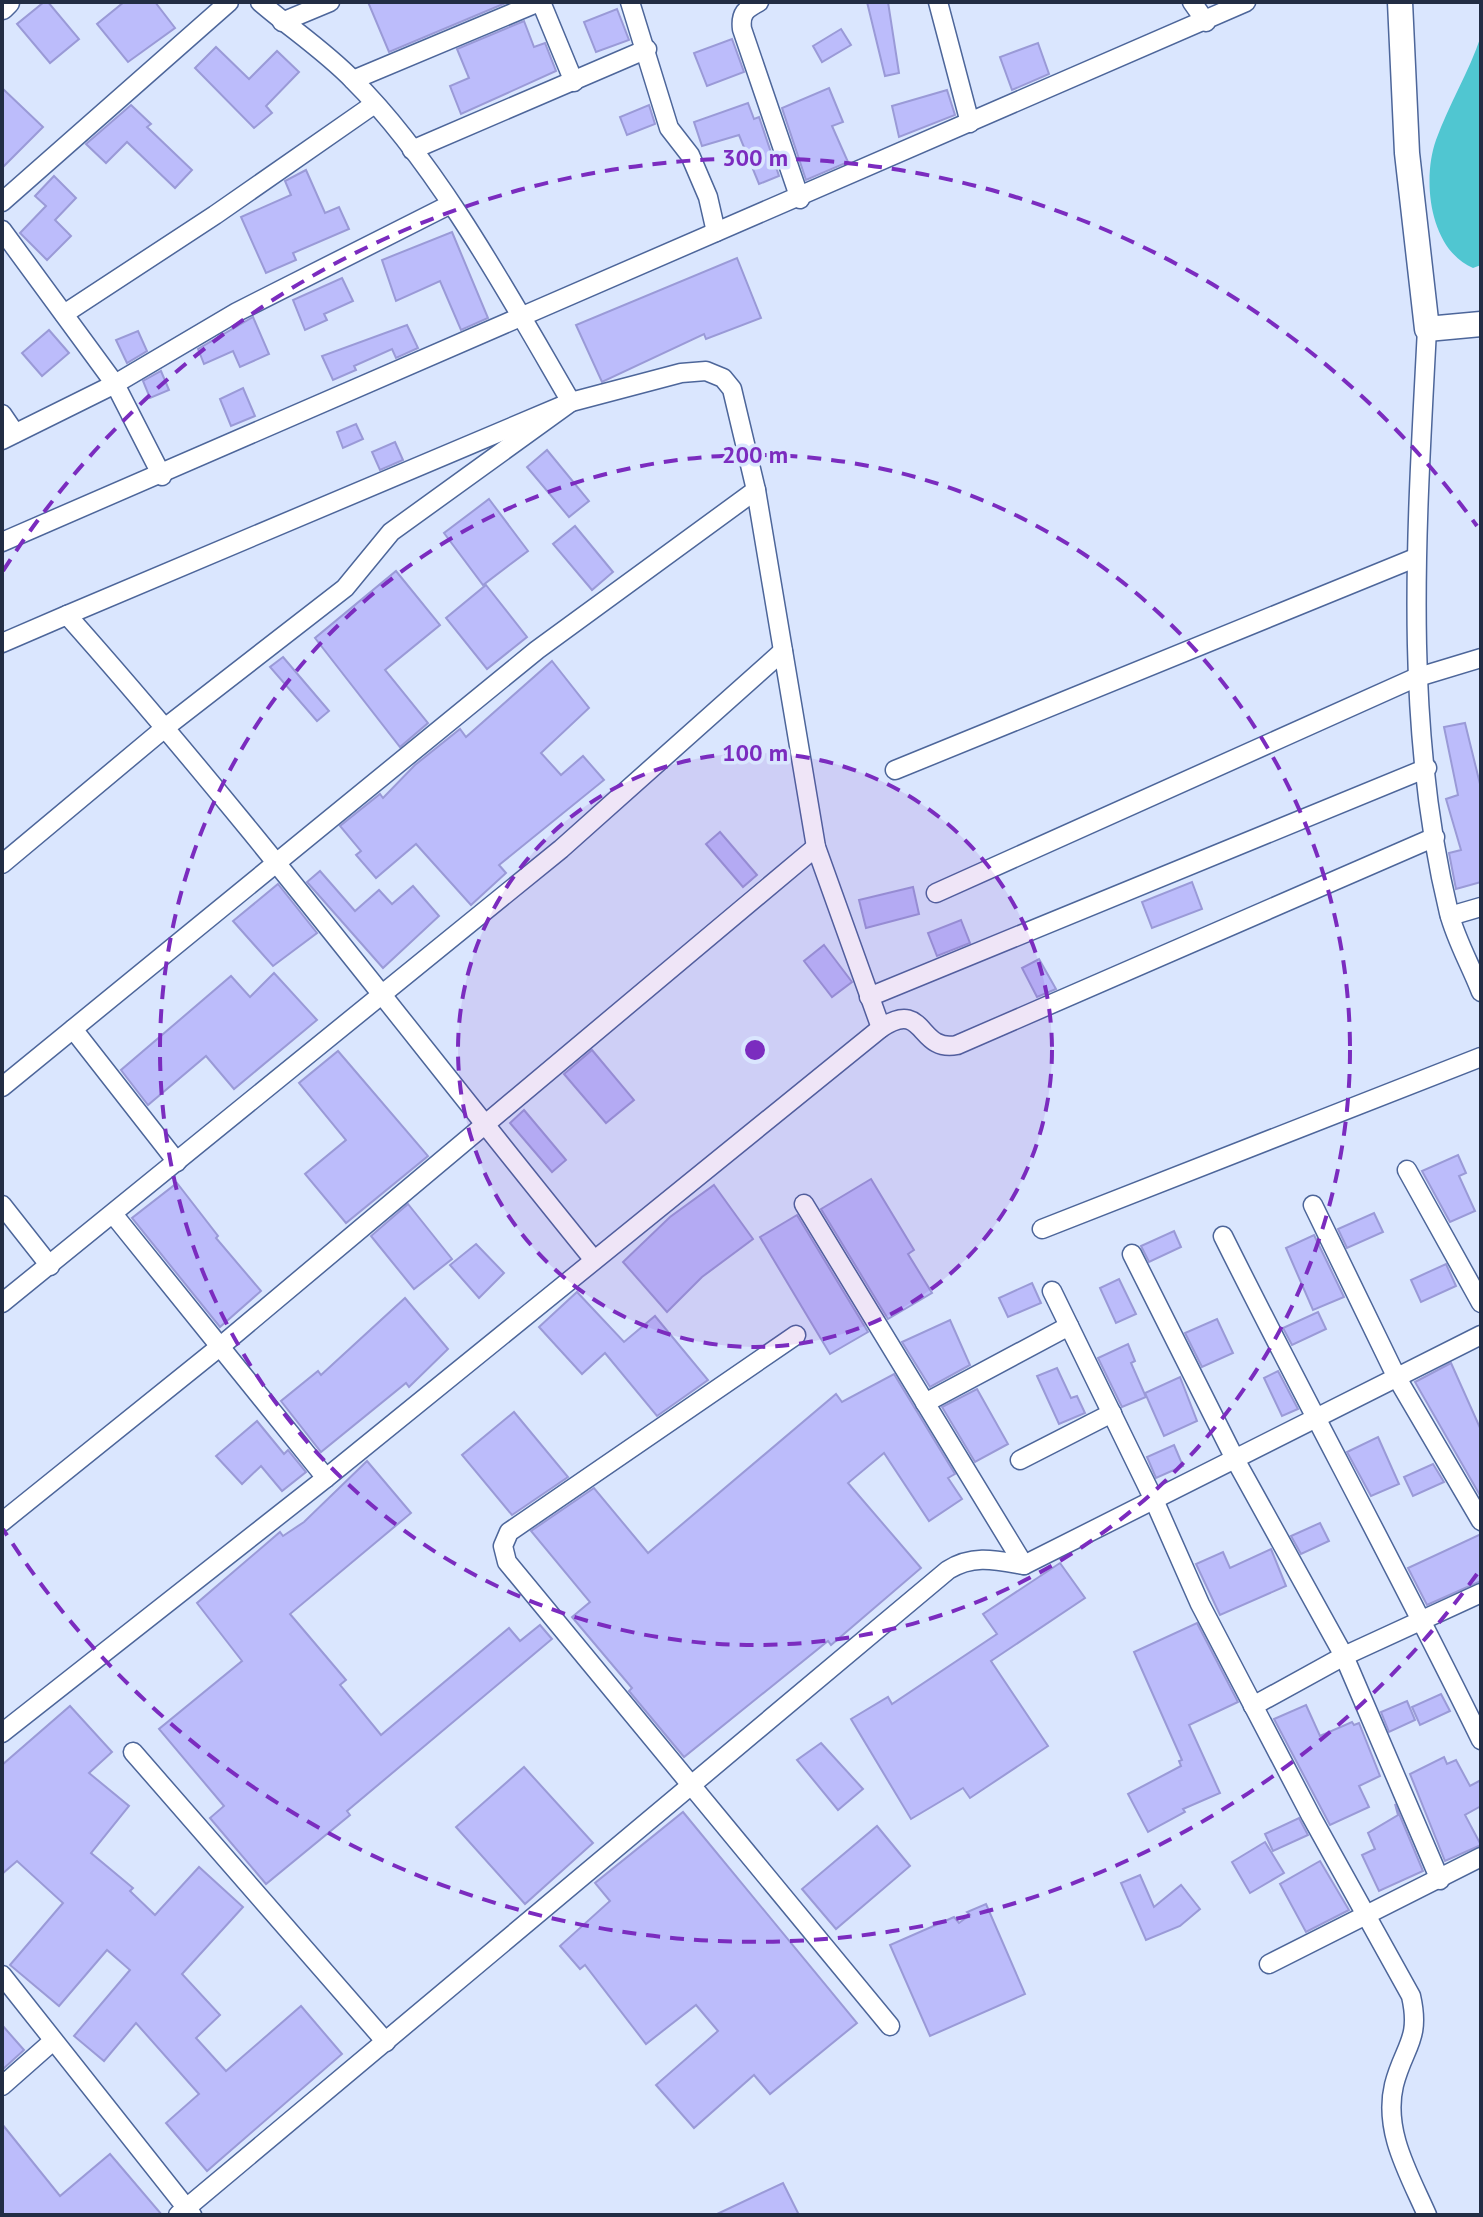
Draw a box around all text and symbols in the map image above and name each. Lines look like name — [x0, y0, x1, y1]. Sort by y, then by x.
text: 300 m — [722, 142, 788, 173]
text: 200 m — [722, 439, 788, 470]
text: 100 m — [722, 737, 788, 768]
centre of rings — [741, 1036, 769, 1064]

